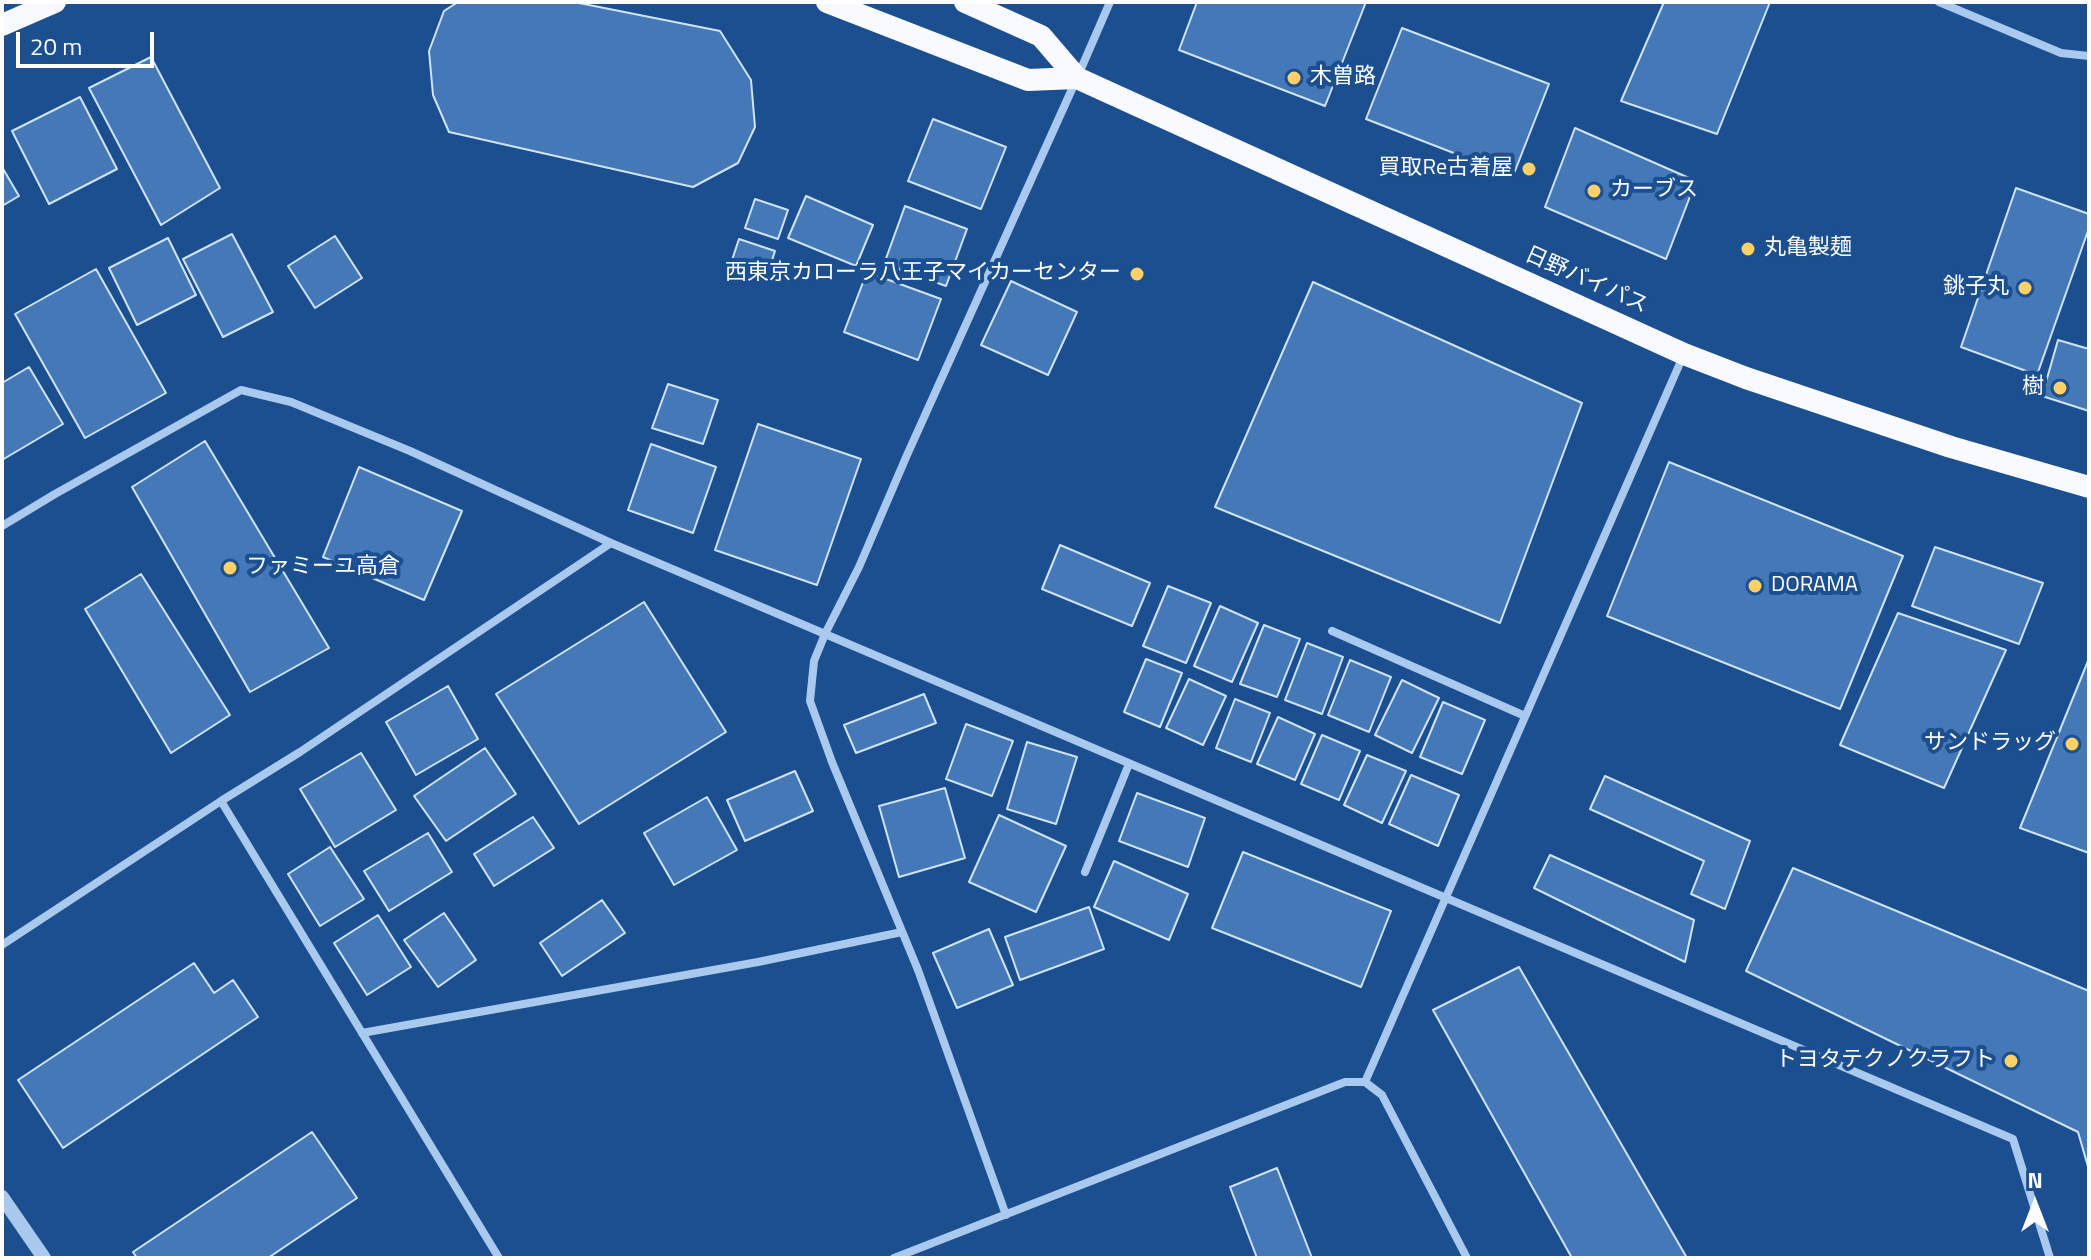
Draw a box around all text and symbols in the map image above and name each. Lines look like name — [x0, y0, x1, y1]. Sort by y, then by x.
scale bar — [20, 16, 158, 66]
text: 20 m — [30, 28, 82, 64]
place label: 木曽路 — [1310, 65, 1376, 91]
marker: 木曽路 — [1285, 69, 1303, 87]
place label: 買取Re古着屋 — [1379, 156, 1513, 182]
marker: 買取Re古着屋 — [1520, 160, 1538, 178]
place label: カーブス — [1610, 178, 1698, 204]
marker: カーブス — [1585, 182, 1603, 200]
place label: 丸亀製麺 — [1764, 236, 1852, 262]
marker: 丸亀製麺 — [1739, 240, 1757, 258]
street label: 日野バイパス — [1520, 242, 1652, 320]
place label: 西東京カローラ八王子マイカーセンター — [725, 261, 1121, 287]
marker: 西東京カローラ八王子マイカーセンター — [1128, 265, 1146, 283]
place label: 銚子丸 — [1943, 275, 2009, 301]
marker: 銚子丸 — [2016, 279, 2034, 297]
place label: 樹 — [2022, 375, 2044, 401]
marker: 樹 — [2051, 379, 2069, 397]
place label: ファミーユ高倉 — [246, 555, 400, 581]
marker: ファミーユ高倉 — [221, 559, 239, 577]
place label: DORAMA — [1771, 573, 1858, 599]
marker: DORAMA — [1746, 577, 1764, 595]
place label: サンドラッグ — [1924, 731, 2056, 757]
marker: サンドラッグ — [2063, 735, 2081, 753]
place label: トヨタテクノクラフト — [1775, 1048, 1995, 1074]
marker: トヨタテクノクラフト — [2002, 1052, 2020, 1070]
text: N — [2027, 1163, 2043, 1197]
north arrow — [1995, 1164, 2075, 1244]

